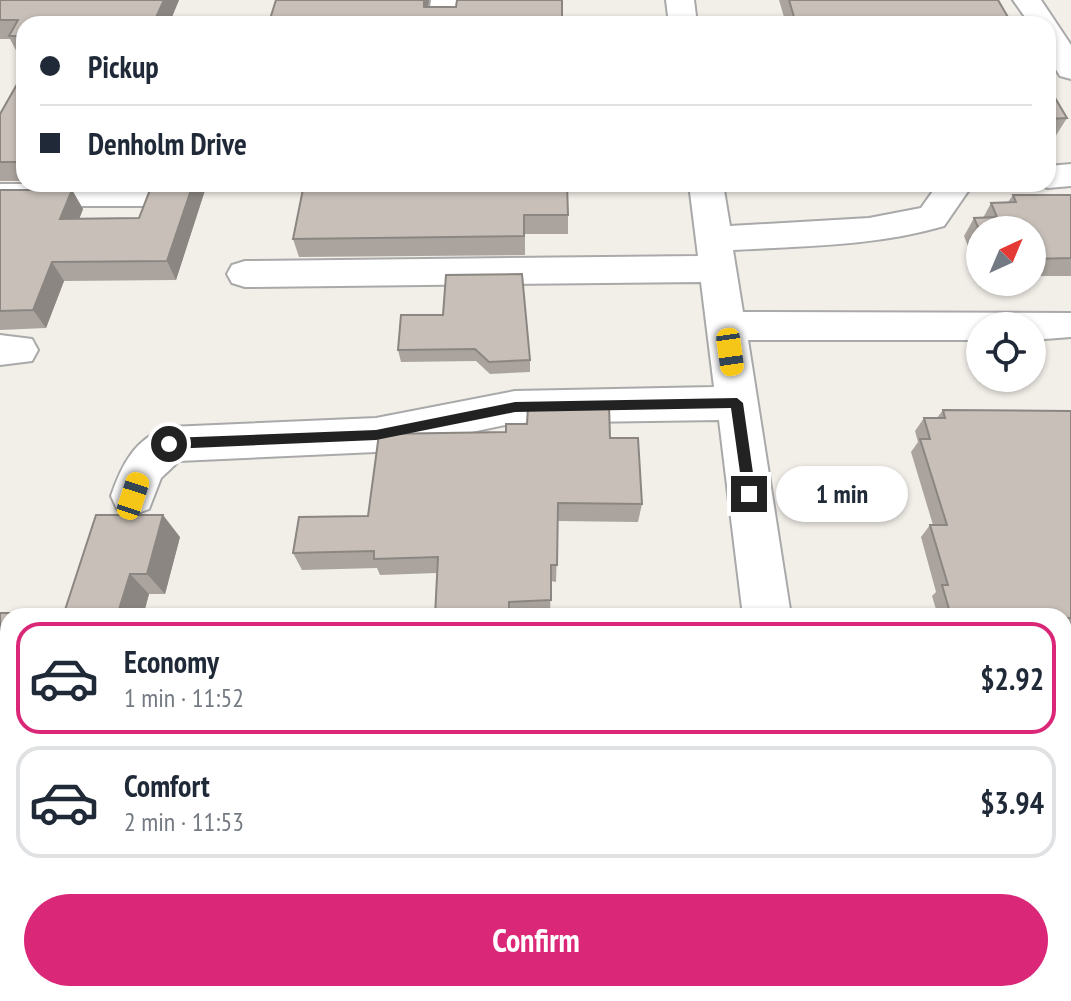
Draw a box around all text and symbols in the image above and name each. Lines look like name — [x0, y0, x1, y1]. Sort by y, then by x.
text: Pickup — [88, 47, 159, 86]
text: Denholm Drive — [88, 124, 247, 163]
north arrow — [966, 216, 1046, 296]
map controls — [966, 216, 1046, 392]
button: locate — [966, 312, 1046, 392]
car — [715, 327, 745, 377]
route start — [151, 426, 187, 462]
callout: 1 min — [777, 466, 909, 522]
car — [114, 469, 152, 523]
route end — [731, 476, 767, 512]
text: 1 min — [816, 477, 868, 510]
icon: car — [28, 642, 100, 714]
text: Economy — [124, 642, 219, 681]
text: $2.92 — [980, 659, 1044, 698]
text: 1 min · 11:52 — [124, 681, 244, 714]
icon: car — [28, 766, 100, 838]
text: Comfort — [124, 766, 210, 805]
text: $3.94 — [980, 783, 1044, 822]
text: 2 min · 11:53 — [124, 805, 244, 838]
button: Confirm — [24, 894, 1048, 986]

